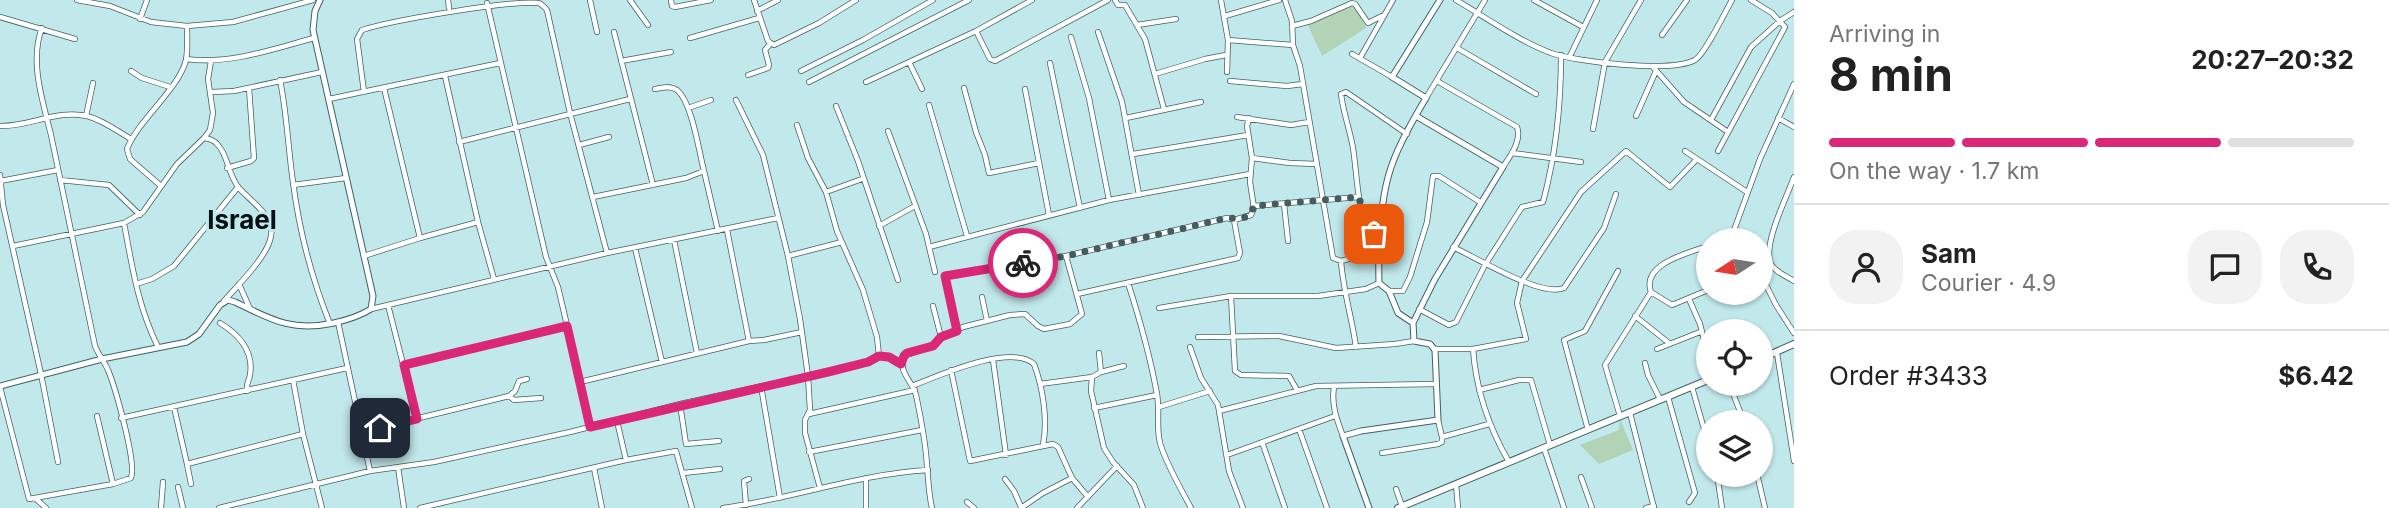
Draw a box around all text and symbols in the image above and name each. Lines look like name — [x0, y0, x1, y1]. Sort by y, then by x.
text: Arriving in — [1829, 20, 1940, 48]
text: 20:27–20:32 — [2191, 44, 2354, 75]
text: 8 min — [1829, 46, 1953, 102]
text: On the way · 1.7 km — [1829, 157, 2039, 185]
district label: Israel — [207, 204, 277, 235]
pin — [1344, 204, 1404, 264]
icon: bag — [1355, 215, 1393, 253]
courier — [988, 228, 1058, 298]
north arrow — [1696, 228, 1773, 304]
map controls — [1696, 228, 1773, 487]
button: person — [1829, 230, 1903, 304]
button: chat — [2188, 230, 2262, 304]
button: phone — [2280, 230, 2354, 304]
text: Sam — [1921, 238, 1977, 269]
icon: bike — [1004, 244, 1042, 282]
text: Courier · 4.9 — [1921, 269, 2056, 297]
button: locate — [1696, 319, 1773, 396]
text: Order #3433 — [1829, 360, 1988, 391]
text: $6.42 — [2278, 360, 2354, 391]
pin — [350, 398, 410, 458]
icon: home — [361, 409, 399, 447]
button: layers — [1696, 410, 1773, 487]

